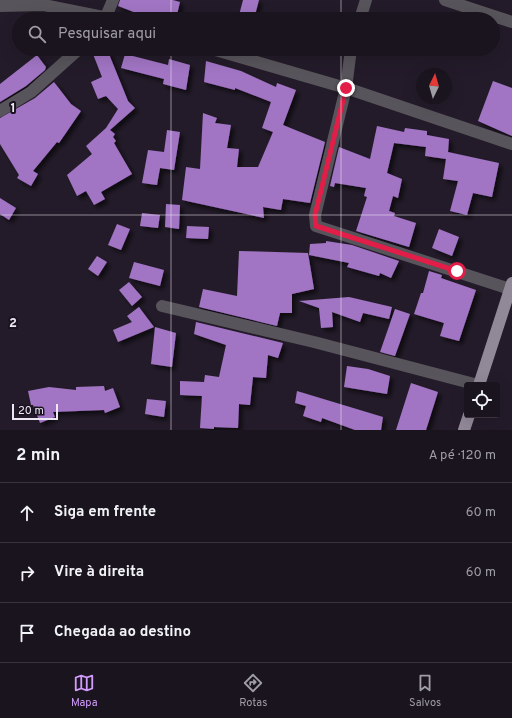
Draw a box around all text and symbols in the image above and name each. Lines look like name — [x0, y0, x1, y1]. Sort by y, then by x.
search box — [12, 12, 500, 56]
icon: search — [26, 23, 48, 45]
text: Pesquisar aqui — [58, 25, 156, 44]
north arrow — [416, 68, 452, 104]
route end — [337, 79, 355, 97]
text: 1 — [10, 101, 16, 117]
route start — [448, 262, 466, 280]
text: 2 — [9, 316, 17, 332]
map controls — [464, 382, 500, 418]
button: locate — [464, 382, 500, 418]
scale bar — [12, 402, 58, 421]
text: 20 m — [18, 404, 44, 418]
text: 2 min — [16, 445, 60, 467]
text: A pé · 120 m — [429, 448, 496, 464]
icon: ahead — [16, 502, 38, 524]
text: Siga em frente — [54, 503, 156, 522]
text: 60 m — [466, 505, 496, 521]
icon: right — [16, 562, 38, 584]
text: Vire à direita — [54, 563, 144, 582]
text: 60 m — [466, 565, 496, 581]
icon: arrive — [16, 622, 38, 644]
text: Chegada ao destino — [54, 623, 191, 642]
tab: Mapa — [71, 672, 97, 710]
tab: Rotas — [239, 672, 267, 710]
tab: Salvos — [409, 672, 441, 710]

